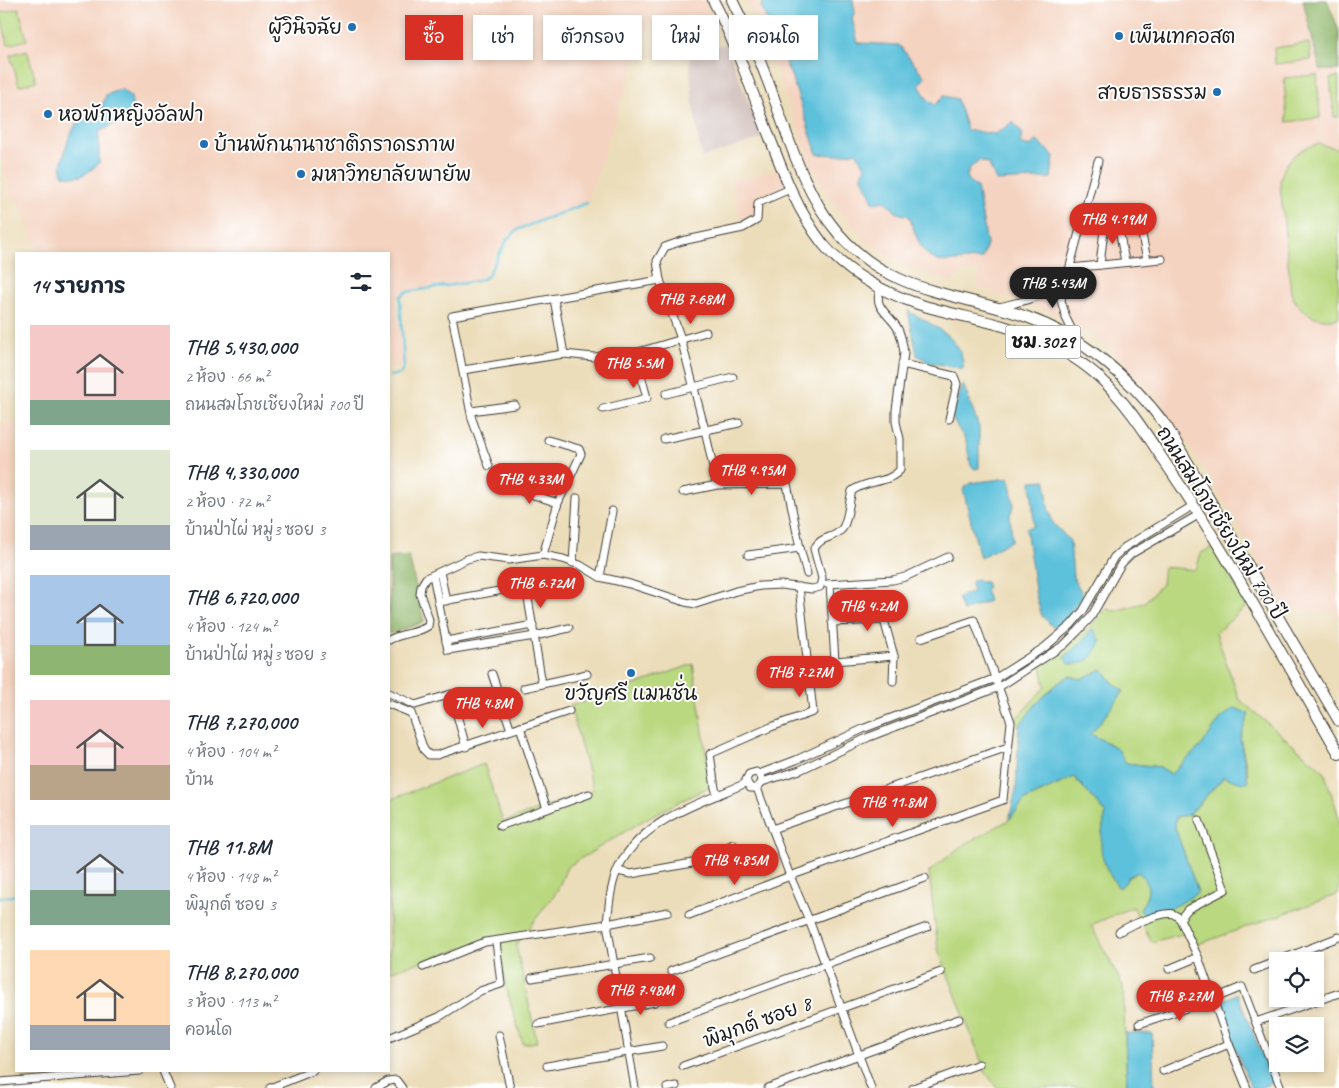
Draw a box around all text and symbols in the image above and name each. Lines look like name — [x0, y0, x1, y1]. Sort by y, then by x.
place label: ผัูวินิจฉัย — [268, 15, 342, 43]
chip: ซื้อ — [405, 15, 463, 60]
chip: เช่า — [473, 15, 533, 60]
chip: ตัวกรอง — [543, 15, 642, 60]
chip: ใหม่ — [652, 15, 719, 60]
chip: คอนโด — [729, 15, 818, 60]
marker: ผัูวินิจฉัย — [346, 21, 358, 33]
place label: เพ็นเทคอสต — [1129, 23, 1236, 49]
marker: เพ็นเทคอสต — [1113, 30, 1125, 42]
place label: สายธารธรรม — [1098, 80, 1207, 105]
marker: สายธารธรรม — [1211, 86, 1223, 98]
place label: หอพักหญิงอัลฟา — [58, 102, 204, 127]
marker: หอพักหญิงอัลฟา — [42, 108, 54, 120]
place label: บ้านพักนานาชาติภราดรภาพ — [214, 131, 455, 157]
marker: บ้านพักนานาชาติภราดรภาพ — [198, 138, 210, 150]
place label: มหาวิทยาลัยพายัพ — [311, 162, 471, 187]
marker: มหาวิทยาลัยพายัพ — [295, 168, 307, 180]
pin: THB 4.19M — [1056, 202, 1170, 245]
text: THB 4.19M — [1081, 209, 1145, 229]
pin: THB 5.43M — [996, 266, 1110, 309]
icon: filters — [347, 268, 375, 296]
text: 14 รายการ — [30, 273, 126, 299]
text: THB 5.43M — [1021, 273, 1085, 293]
pin: THB 7.68M — [634, 282, 748, 325]
text: THB 7.68M — [658, 289, 724, 309]
road number: ชม.3029 — [1006, 326, 1080, 358]
text: THB 5,430,000 — [185, 334, 297, 360]
icon: home — [70, 345, 130, 405]
pin: THB 5.5M — [582, 346, 686, 389]
text: THB 5.5M — [605, 353, 663, 373]
text: 2 ห้อง · 66 m² — [185, 367, 269, 387]
text: ถนนสมโภชเชียงใหม่ 700 ปี — [185, 395, 364, 415]
street label: ถนนสมโภชเชียงใหม่ 700 ปี — [1151, 421, 1292, 625]
pin: THB 4.95M — [695, 454, 809, 496]
text: THB 4,330,000 — [185, 459, 297, 485]
text: THB 4.95M — [720, 460, 784, 480]
pin: THB 4.33M — [473, 462, 587, 505]
text: THB 4.33M — [497, 469, 563, 489]
icon: home — [70, 470, 130, 530]
text: 2 ห้อง · 72 m² — [185, 492, 269, 512]
text: บ้านป่าไผ่ หมู่3 ซอย 3 — [185, 520, 325, 540]
pin: THB 6.72M — [484, 566, 598, 609]
text: THB 6.72M — [508, 573, 574, 593]
text: THB 6,720,000 — [185, 584, 298, 610]
pin: THB 4.2M — [816, 590, 920, 632]
icon: home — [70, 595, 130, 655]
text: THB 4.2M — [839, 596, 897, 616]
text: 4 ห้อง · 124 m² — [185, 617, 276, 637]
text: บ้านป่าไผ่ หมู่3 ซอย 3 — [185, 645, 325, 665]
pin: THB 7.27M — [743, 656, 857, 698]
text: THB 7.27M — [767, 662, 833, 682]
marker: ขวัญศรี แมนชั่น — [625, 667, 637, 679]
place label: ขวัญศรี แมนชั่น — [564, 674, 698, 706]
pin: THB 4.8M — [431, 686, 535, 729]
text: THB 4.8M — [454, 693, 512, 713]
text: THB 7,270,000 — [185, 709, 297, 735]
icon: home — [70, 720, 130, 780]
text: 4 ห้อง · 104 m² — [185, 742, 276, 762]
text: บ้าน — [185, 770, 213, 790]
pin: THB 11.8M — [836, 786, 950, 828]
text: THB 11.8M — [860, 792, 926, 812]
text: THB 11.8M — [185, 834, 271, 860]
pin: THB 4.85M — [678, 844, 792, 886]
icon: home — [70, 845, 130, 905]
text: THB 4.85M — [703, 850, 767, 870]
text: 4 ห้อง · 148 m² — [185, 867, 276, 887]
text: พิมุกต์ ซอย 3 — [185, 895, 276, 915]
map controls — [1269, 952, 1324, 1072]
button: locate — [1269, 952, 1324, 1007]
text: THB 8,270,000 — [185, 959, 297, 985]
icon: home — [70, 970, 130, 1030]
pin: THB 7.48M — [584, 974, 698, 1016]
text: THB 7.48M — [608, 980, 674, 1000]
pin: THB 8.27M — [1123, 980, 1237, 1022]
text: THB 8.27M — [1147, 986, 1213, 1006]
street label: พิมุกต์ ซอย 8 — [699, 989, 818, 1056]
text: 3 ห้อง · 113 m² — [185, 992, 276, 1012]
button: layers — [1269, 1017, 1324, 1072]
text: คอนโด — [185, 1020, 232, 1040]

